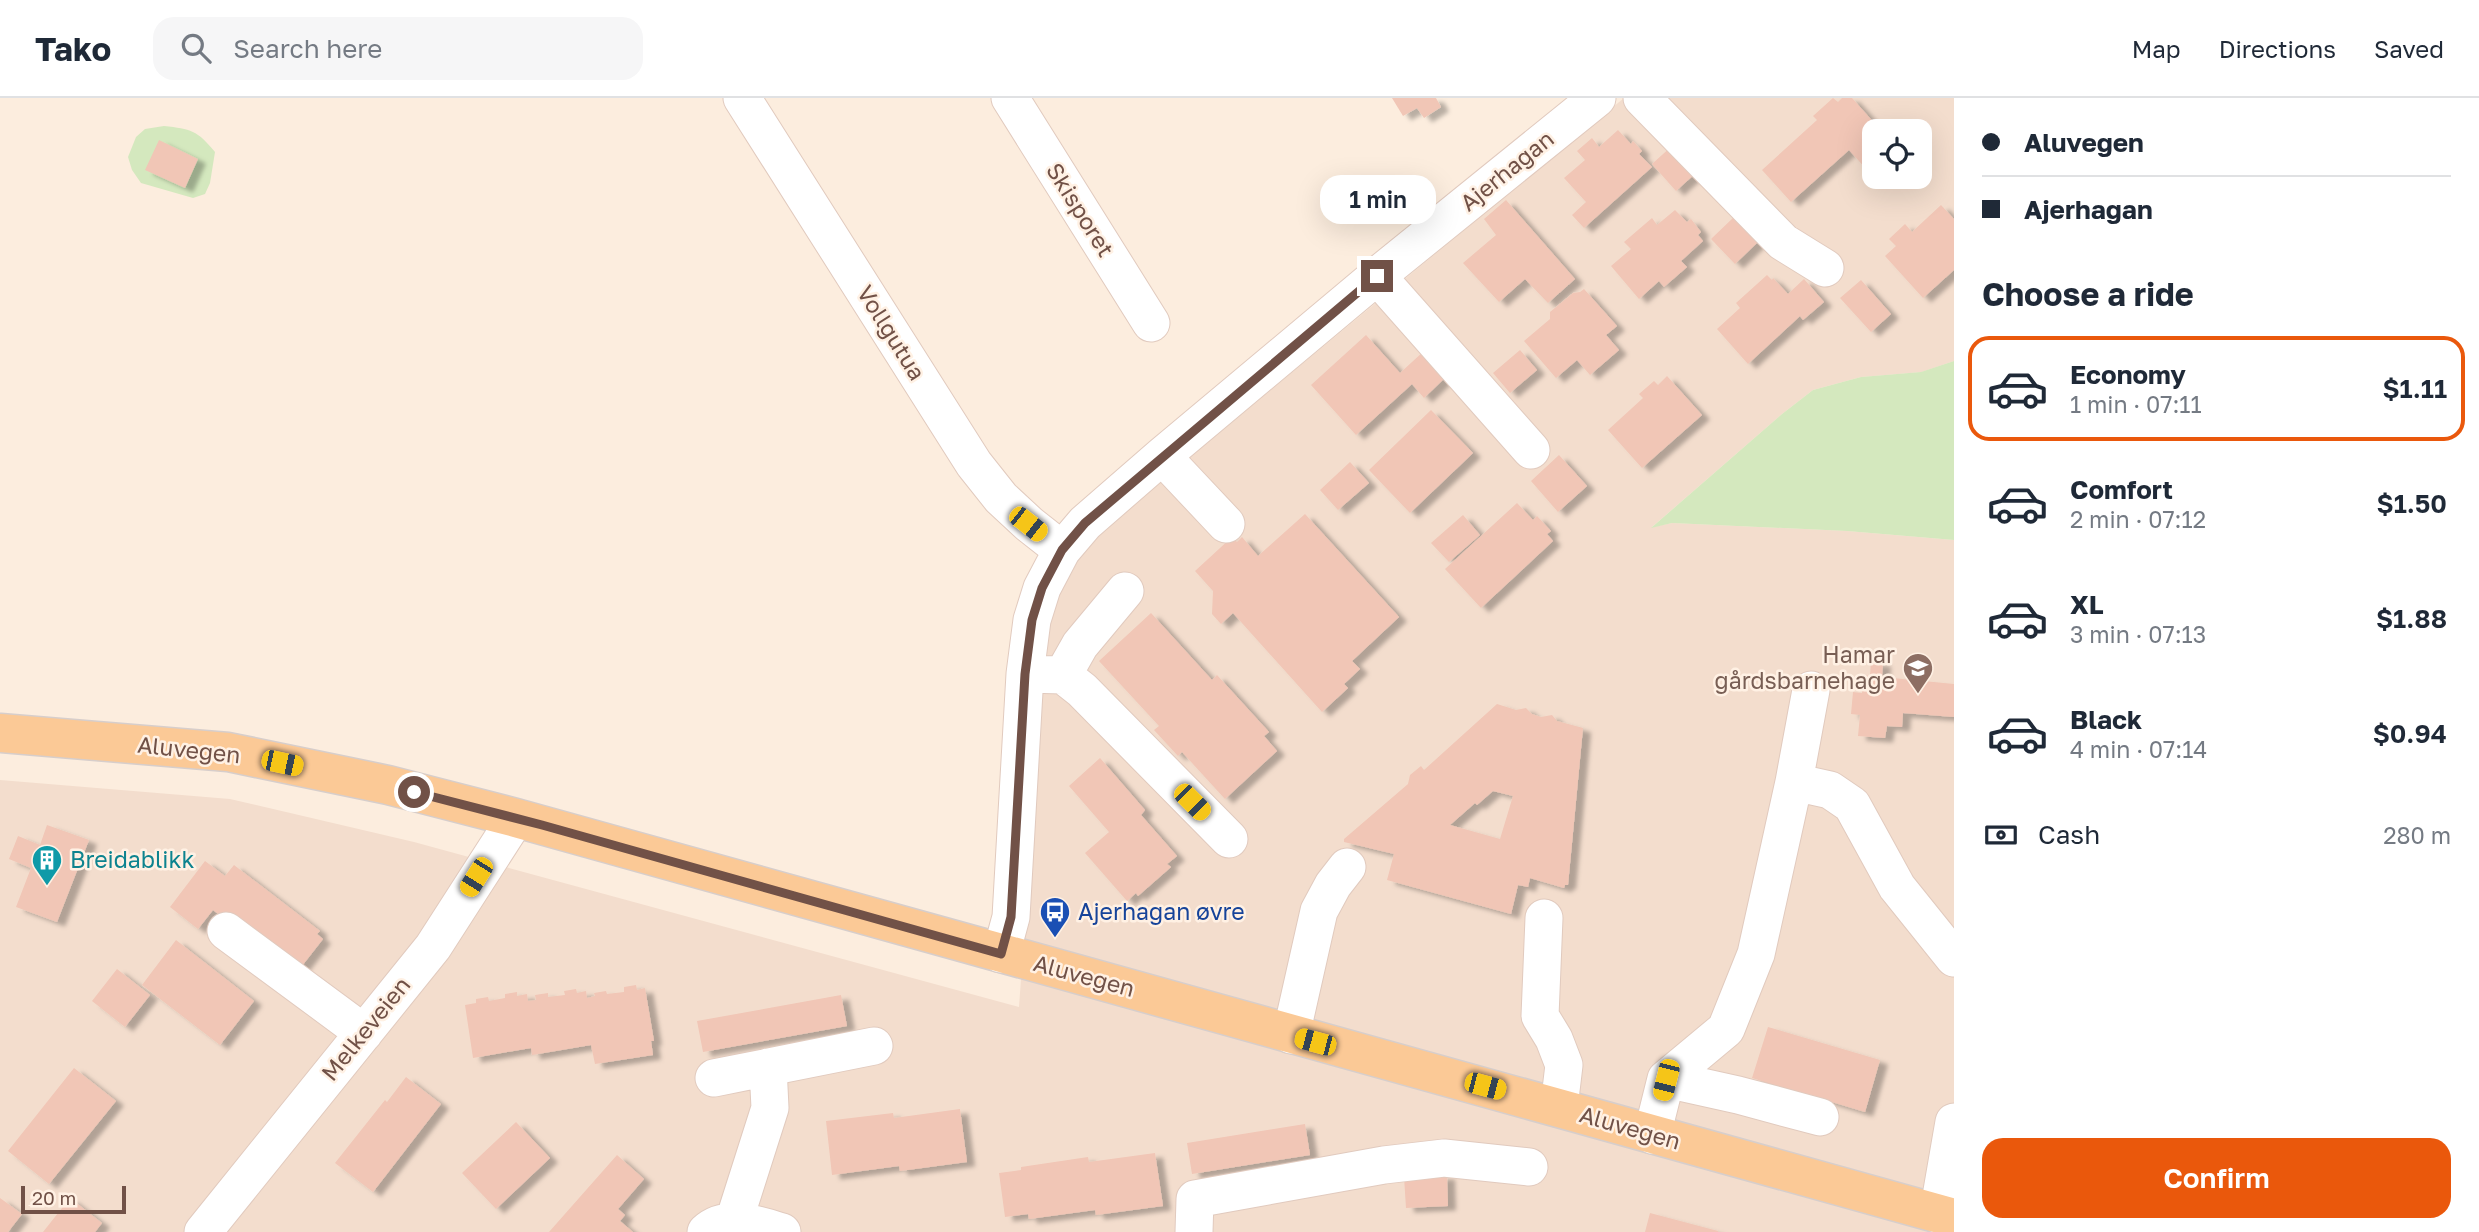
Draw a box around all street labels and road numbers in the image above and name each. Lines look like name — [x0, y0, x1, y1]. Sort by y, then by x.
street label: Ajerhagan — [1454, 124, 1559, 216]
street label: Skisporet — [1041, 157, 1121, 262]
street label: Vollgutua — [852, 280, 932, 385]
street label: Aluvegen — [136, 730, 242, 768]
street label: Aluvegen — [1031, 948, 1138, 1002]
street label: Melkeveien — [315, 971, 416, 1086]
street label: Aluvegen — [1577, 1099, 1684, 1155]

